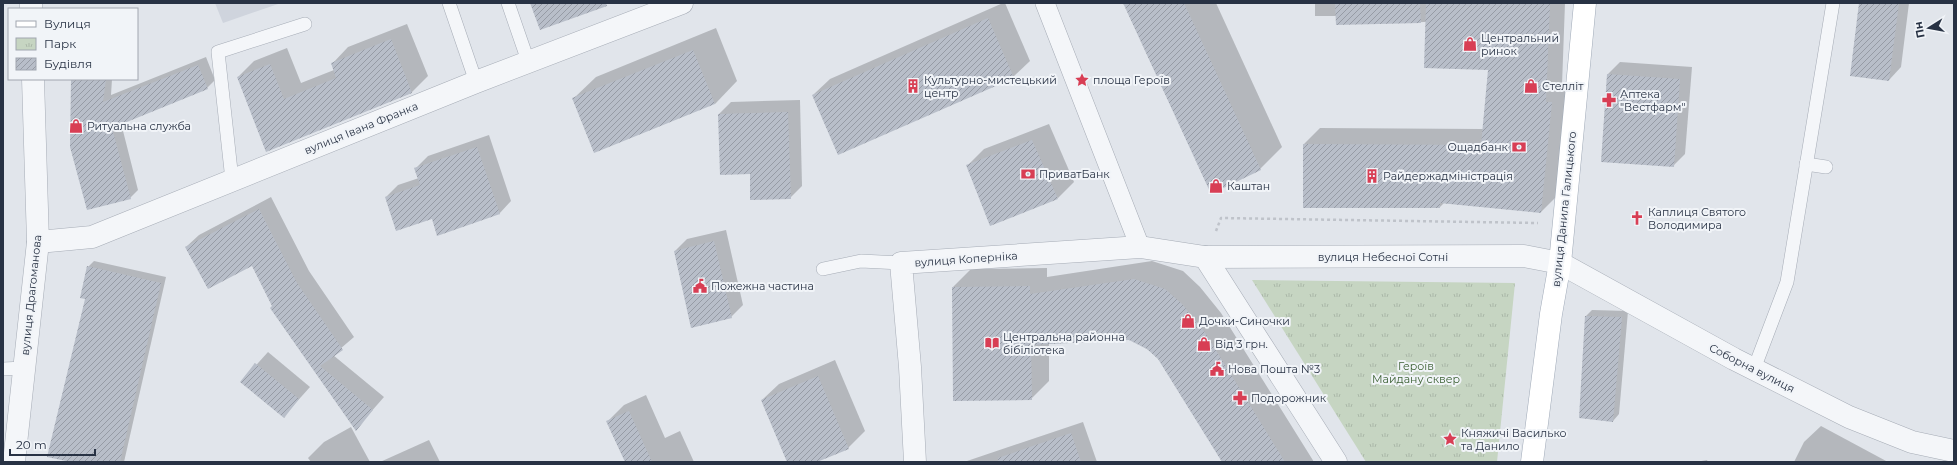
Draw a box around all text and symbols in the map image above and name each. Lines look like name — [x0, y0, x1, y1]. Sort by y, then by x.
legend — [8, 8, 138, 80]
north arrow — [1909, 8, 1949, 48]
text: Вулиця — [44, 16, 91, 31]
text: Пн — [1911, 20, 1928, 39]
place label: Центральний ринок — [1481, 31, 1559, 58]
text: Парк — [44, 36, 76, 51]
shop icon: Центральний ринок — [1462, 36, 1478, 52]
text: Будівля — [44, 56, 92, 71]
place icon: площа Героїв — [1074, 72, 1090, 88]
place label: Культурно-мистецький центр — [924, 73, 1057, 100]
place label: площа Героїв — [1093, 73, 1170, 87]
building icon: Культурно-мистецький центр — [905, 78, 921, 94]
shop icon: Стелліт — [1523, 78, 1539, 94]
place label: Стелліт — [1542, 79, 1584, 93]
place label: Аптека "Вестфарм" — [1620, 87, 1686, 114]
pharmacy icon: Аптека "Вестфарм" — [1601, 92, 1617, 108]
street label: вулиця Івана Франка — [302, 99, 420, 157]
shop icon: Ритуальна служба — [68, 118, 84, 134]
place label: Ритуальна служба — [87, 119, 191, 133]
street label: вулиця Данила Галицького — [1549, 131, 1579, 287]
bank icon: Ощадбанк — [1511, 139, 1527, 155]
place label: Ощадбанк — [1447, 140, 1509, 154]
bank icon: ПриватБанк — [1020, 166, 1036, 182]
place label: ПриватБанк — [1039, 167, 1110, 181]
building icon: Райдержадміністрація — [1364, 168, 1380, 184]
place label: Райдержадміністрація — [1383, 169, 1513, 183]
shop icon: Каштан — [1208, 178, 1224, 194]
place label: Каштан — [1227, 179, 1270, 193]
place label: Каплиця Святого Володимира — [1648, 205, 1746, 232]
church icon: Каплиця Святого Володимира — [1629, 210, 1645, 226]
street label: вулиця Драгоманова — [18, 234, 44, 356]
street label: вулиця Коперніка — [914, 248, 1018, 270]
street label: вулиця Небесної Сотні — [1318, 250, 1448, 264]
public building icon: Пожежна частина — [692, 278, 708, 294]
place label: Пожежна частина — [711, 279, 814, 293]
shop icon: Дочки-Синочки — [1180, 313, 1196, 329]
place label: Дочки-Синочки — [1199, 314, 1290, 328]
place label: Центральна районна бібіліотека — [1003, 330, 1125, 357]
library icon: Центральна районна бібіліотека — [984, 335, 1000, 351]
shop icon: Від 3 грн. — [1196, 336, 1212, 352]
place label: Від 3 грн. — [1215, 337, 1268, 351]
street label: Соборна вулиця — [1707, 340, 1797, 396]
park label: Героїв Майдану сквер — [1372, 359, 1460, 386]
public building icon: Нова Пошта №3 — [1209, 361, 1225, 377]
place label: Нова Пошта №3 — [1228, 362, 1320, 376]
pharmacy icon: Подорожник — [1232, 390, 1248, 406]
place label: Подорожник — [1251, 391, 1327, 405]
place label: Княжичі Василько та Данило — [1461, 426, 1567, 453]
scale bar — [10, 431, 95, 457]
place icon: Княжичі Василько та Данило — [1442, 431, 1458, 447]
text: 20 m — [16, 437, 47, 452]

